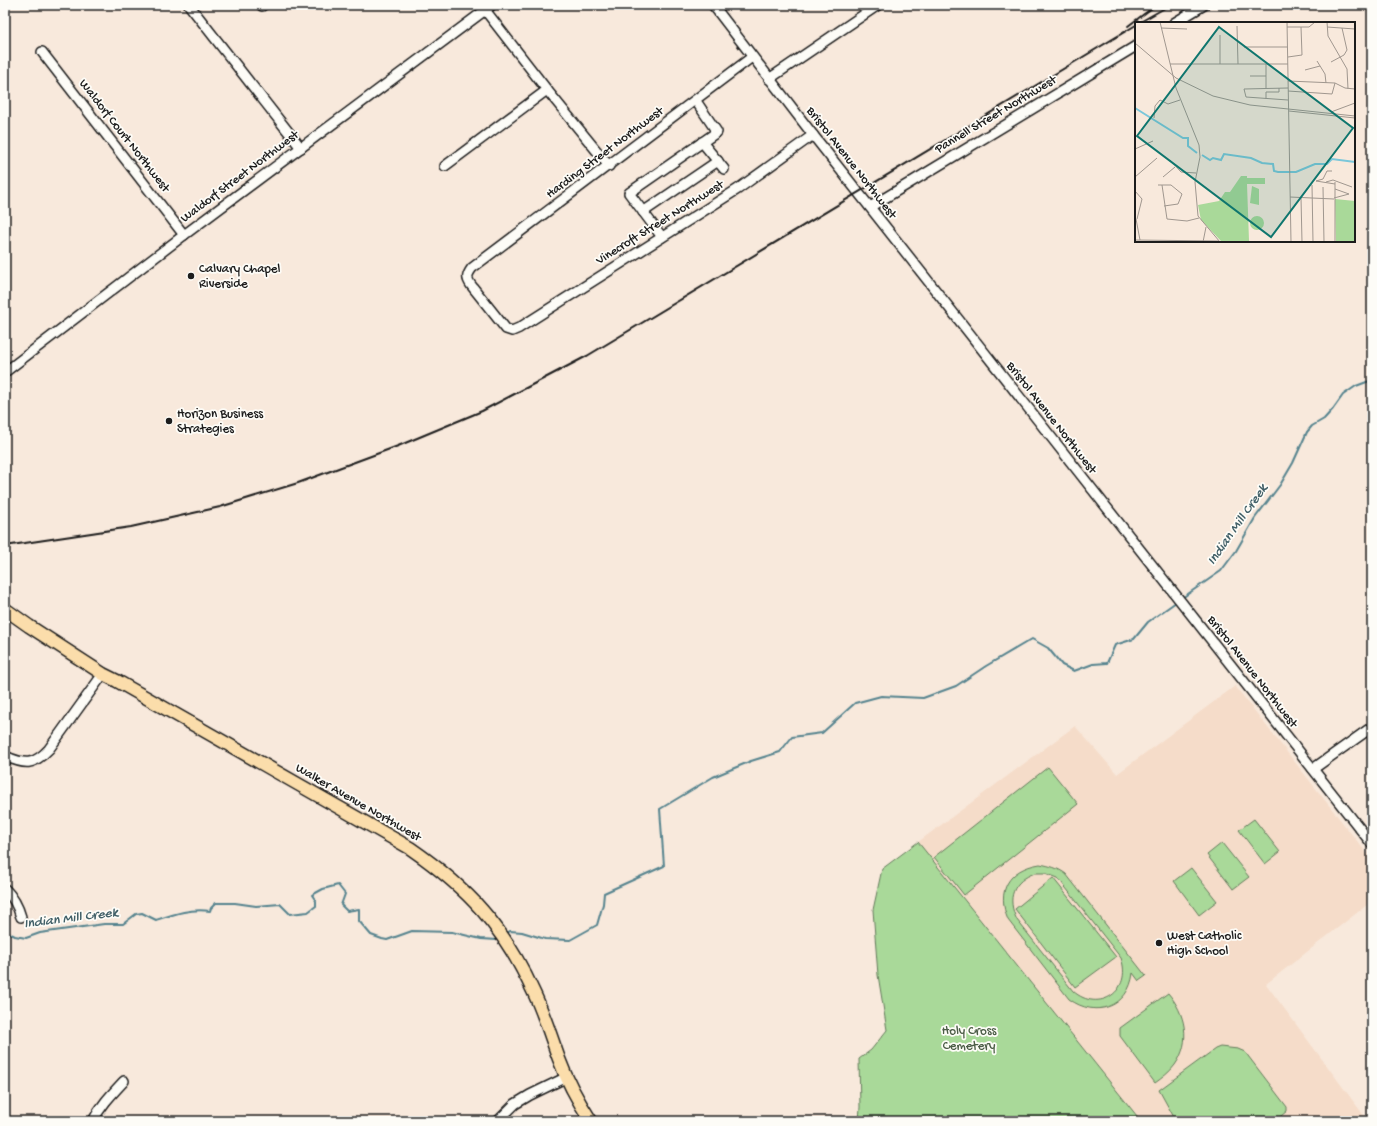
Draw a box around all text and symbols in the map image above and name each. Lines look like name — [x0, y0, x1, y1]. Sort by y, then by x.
inset map — [1135, 22, 1355, 242]
street label: Pannell Street Northwest — [932, 72, 1061, 158]
street label: Waldorf Court Northwest — [75, 77, 174, 197]
street label: Harding Street Northwest — [543, 103, 668, 202]
street label: Bristol Avenue Northwest — [802, 103, 900, 223]
street label: Waldorf Street Northwest — [178, 127, 303, 226]
street label: Vinecroft Street Northwest — [593, 177, 728, 269]
place label: Calvary Chapel Riverside — [199, 262, 281, 292]
marker: Calvary Chapel Riverside — [186, 271, 196, 281]
street label: Bristol Avenue Northwest — [1002, 358, 1100, 478]
place label: Horizon Business Strategies — [177, 407, 264, 437]
marker: Horizon Business Strategies — [164, 416, 174, 426]
water label: Indian Mill Creek — [1204, 480, 1273, 569]
street label: Bristol Avenue Northwest — [1203, 612, 1301, 732]
street label: Walker Avenue Northwest — [293, 761, 425, 846]
water label: Indian Mill Creek — [23, 905, 121, 933]
place label: West Catholic High School — [1167, 929, 1242, 959]
marker: West Catholic High School — [1154, 938, 1164, 948]
park label: Holy Cross Cemetery — [942, 1024, 997, 1054]

